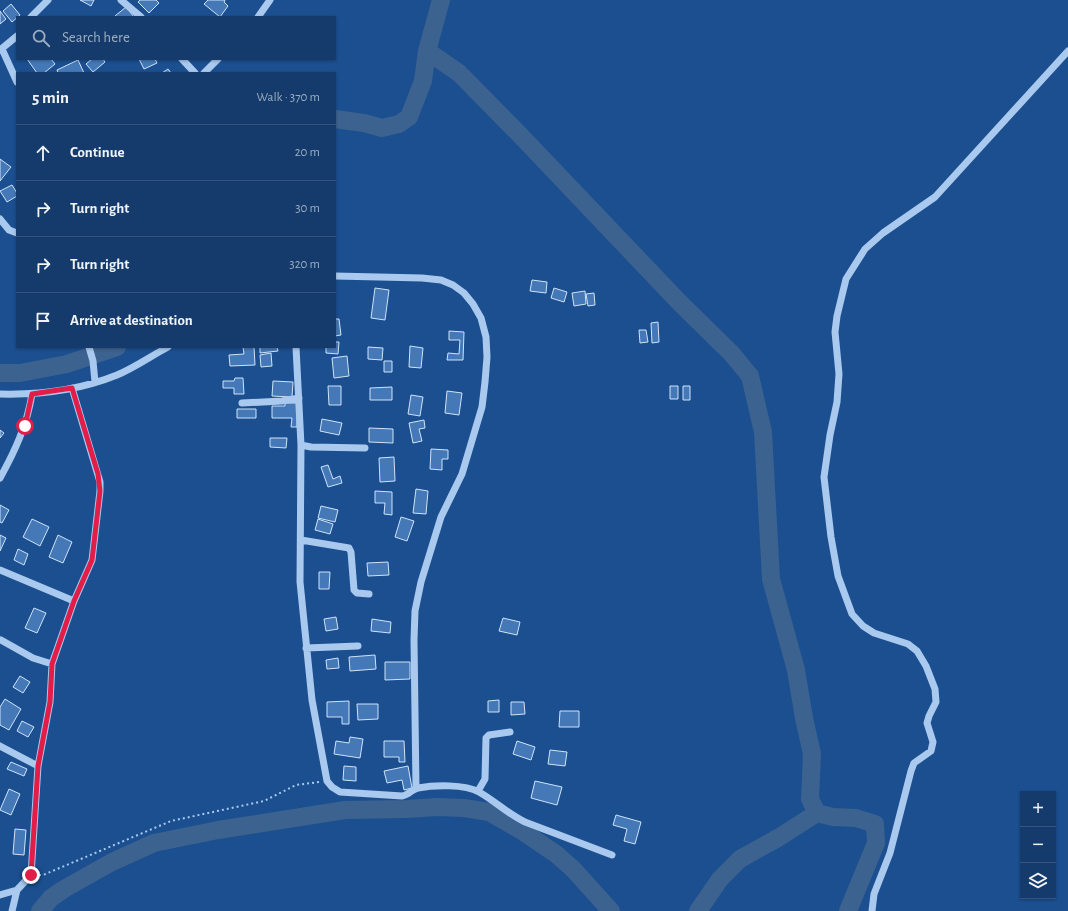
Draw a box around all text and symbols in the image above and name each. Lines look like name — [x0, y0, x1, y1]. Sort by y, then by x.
search box — [16, 16, 336, 60]
icon: search — [30, 27, 52, 49]
text: Search here — [62, 30, 130, 45]
text: 5 min — [32, 89, 69, 106]
text: Walk · 370 m — [256, 91, 320, 104]
icon: ahead — [32, 142, 54, 164]
text: Continue — [70, 145, 125, 160]
text: 20 m — [295, 146, 320, 159]
icon: right — [32, 198, 54, 220]
text: Turn right — [70, 201, 129, 216]
text: 30 m — [295, 202, 320, 215]
icon: right — [32, 254, 54, 276]
text: Turn right — [70, 257, 129, 272]
text: 320 m — [289, 258, 320, 271]
icon: arrive — [32, 310, 54, 332]
text: Arrive at destination — [70, 313, 193, 328]
route start — [16, 417, 34, 435]
map controls — [1020, 791, 1056, 899]
button: + — [1020, 791, 1056, 827]
button: − — [1020, 827, 1056, 863]
button: layers — [1020, 863, 1056, 899]
route end — [22, 866, 40, 884]

